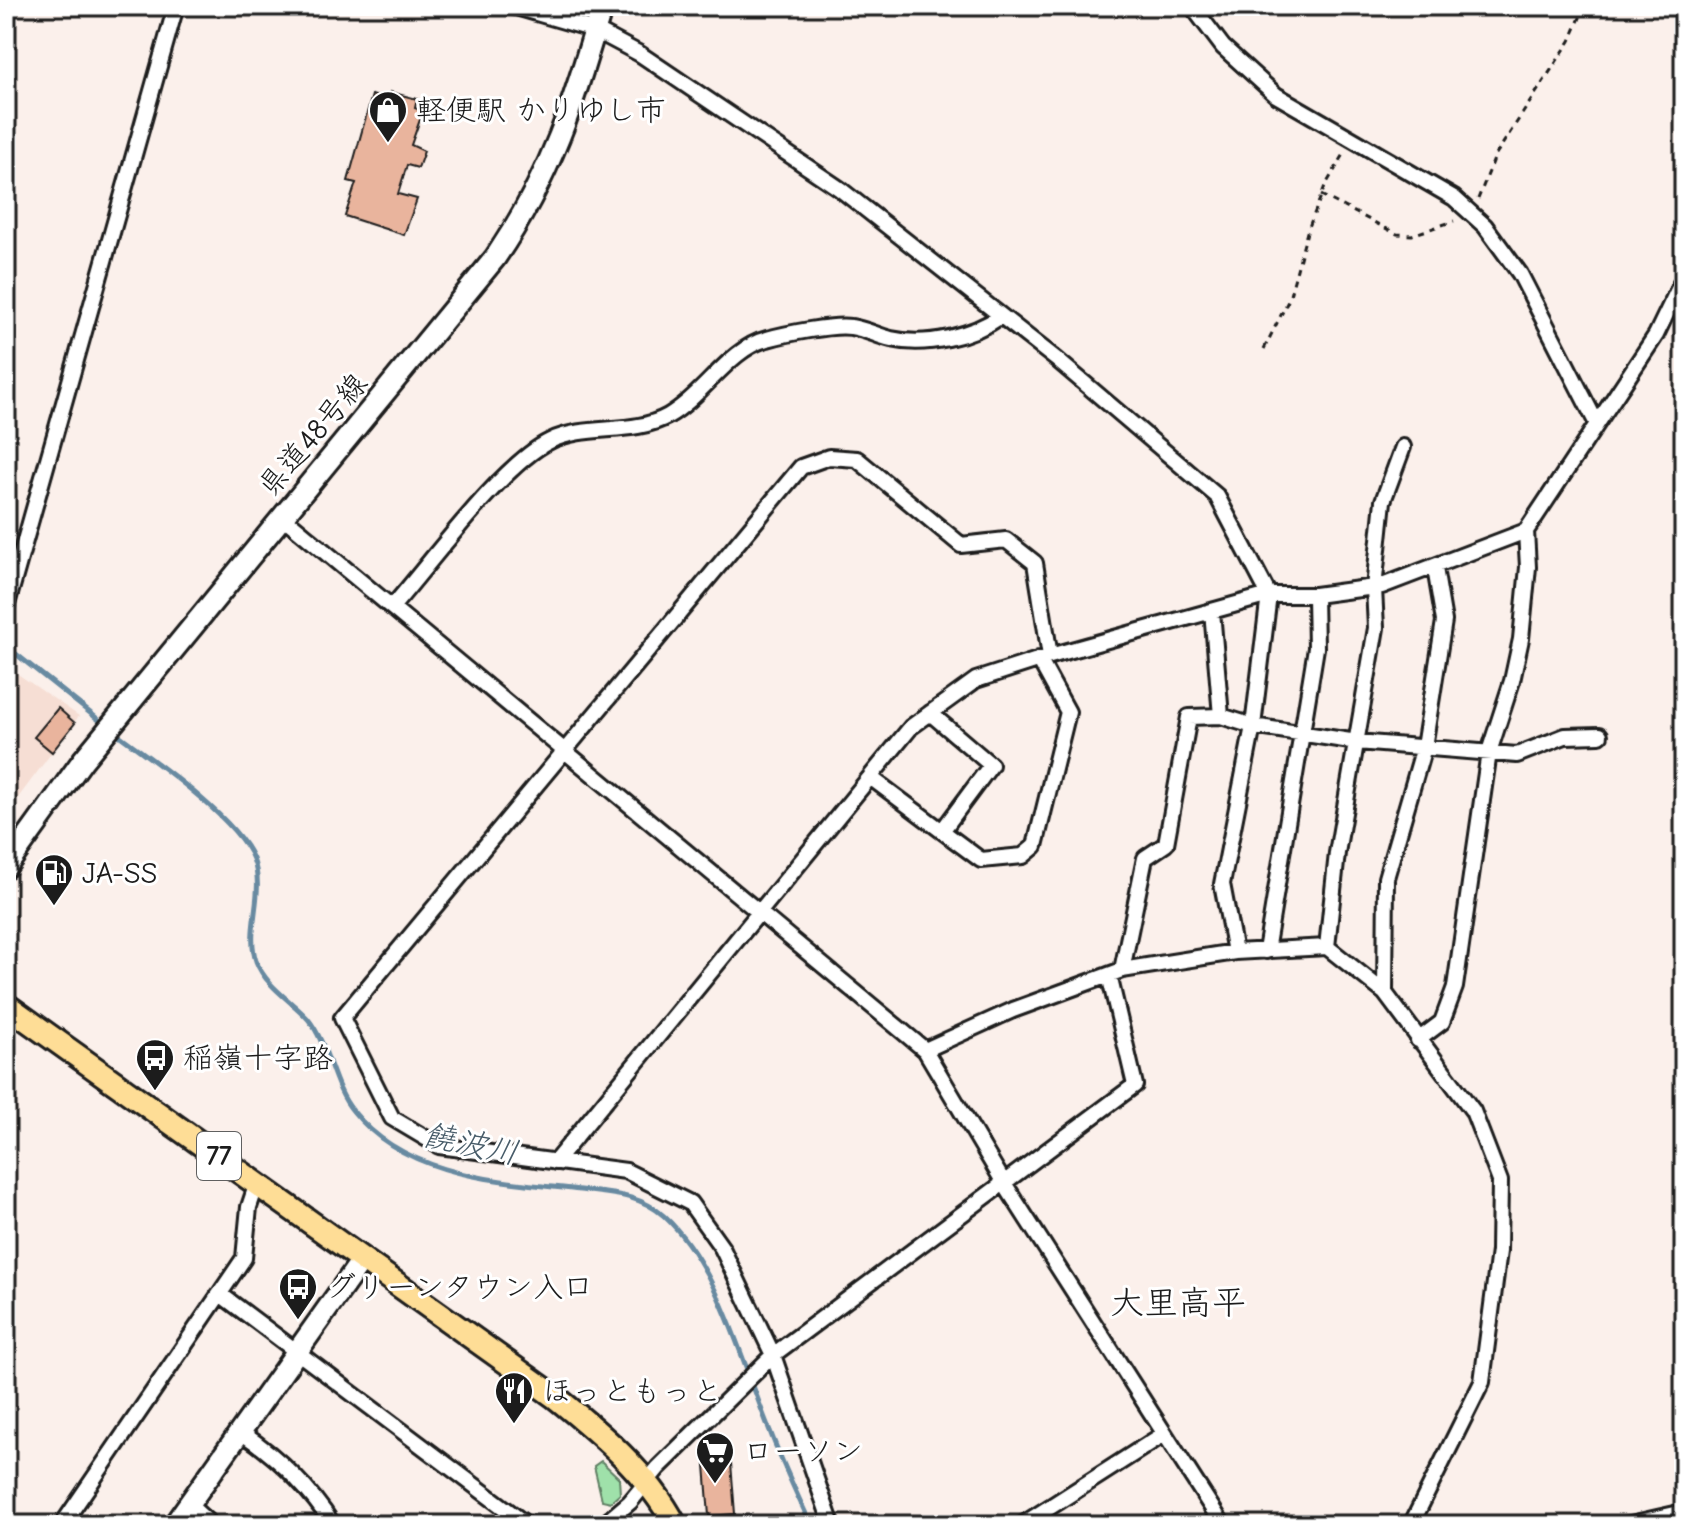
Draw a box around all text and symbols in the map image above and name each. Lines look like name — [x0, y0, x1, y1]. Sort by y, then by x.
shop icon: 軽便駅 かりゆし市 — [367, 89, 409, 144]
place label: 軽便駅 かりゆし市 — [416, 93, 666, 128]
street label: 県道48号線 — [251, 366, 375, 504]
fuel station icon: JA-SS — [33, 852, 75, 907]
place label: JA-SS — [82, 856, 157, 891]
bus stop icon: 稲嶺十字路 — [134, 1037, 176, 1092]
place label: 稲嶺十字路 — [183, 1041, 333, 1076]
water label: 饒波川 — [420, 1116, 522, 1172]
road number: 77 — [197, 1132, 241, 1180]
bus stop icon: グリーンタウン入口 — [277, 1266, 319, 1321]
place label: グリーンタウン入口 — [326, 1270, 593, 1305]
district label: 大里高平 — [1110, 1283, 1246, 1323]
restaurant icon: ほっともっと — [493, 1370, 535, 1425]
place label: ほっともっと — [542, 1374, 722, 1409]
supermarket icon: ローソン — [694, 1430, 736, 1485]
place label: ローソン — [743, 1434, 863, 1469]

